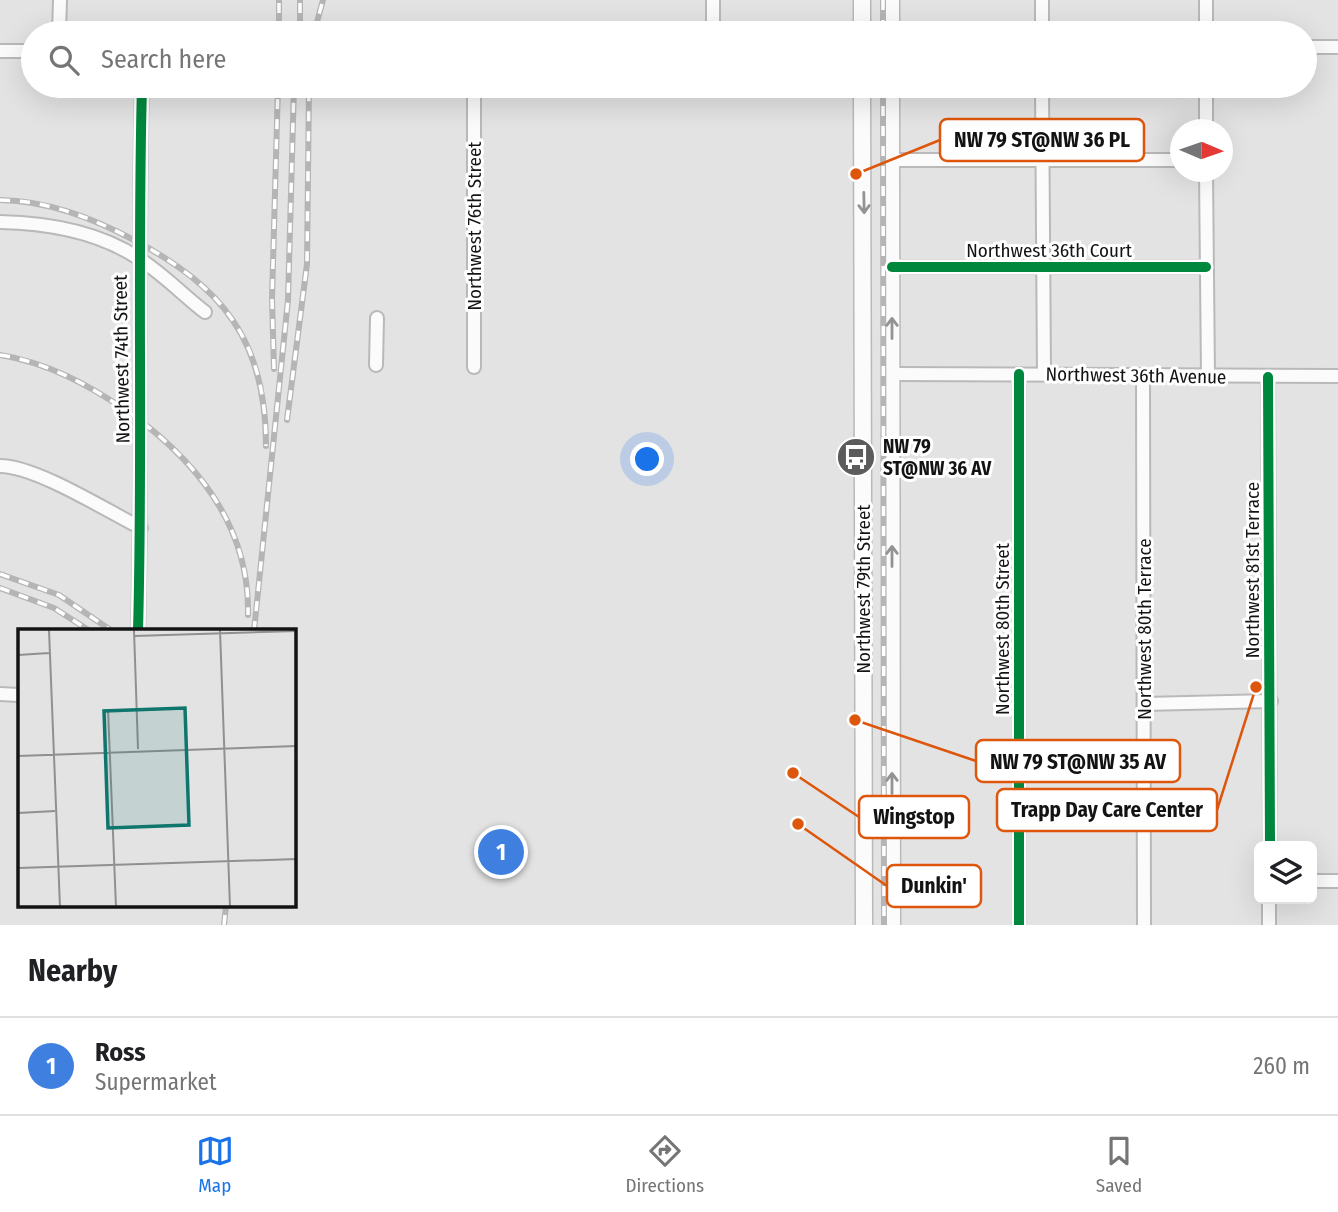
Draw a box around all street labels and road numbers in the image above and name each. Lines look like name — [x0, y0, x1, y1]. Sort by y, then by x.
street label: Northwest 76th Street — [463, 141, 486, 311]
street label: Northwest 36th Court — [966, 239, 1133, 262]
street label: Northwest 74th Street — [109, 274, 134, 444]
street label: Northwest 36th Avenue — [1045, 362, 1227, 389]
street label: Northwest 81st Terrace — [1241, 482, 1264, 658]
street label: Northwest 79th Street — [852, 504, 875, 674]
street label: Northwest 80th Terrace — [1133, 538, 1156, 720]
street label: Northwest 80th Street — [991, 542, 1014, 715]

